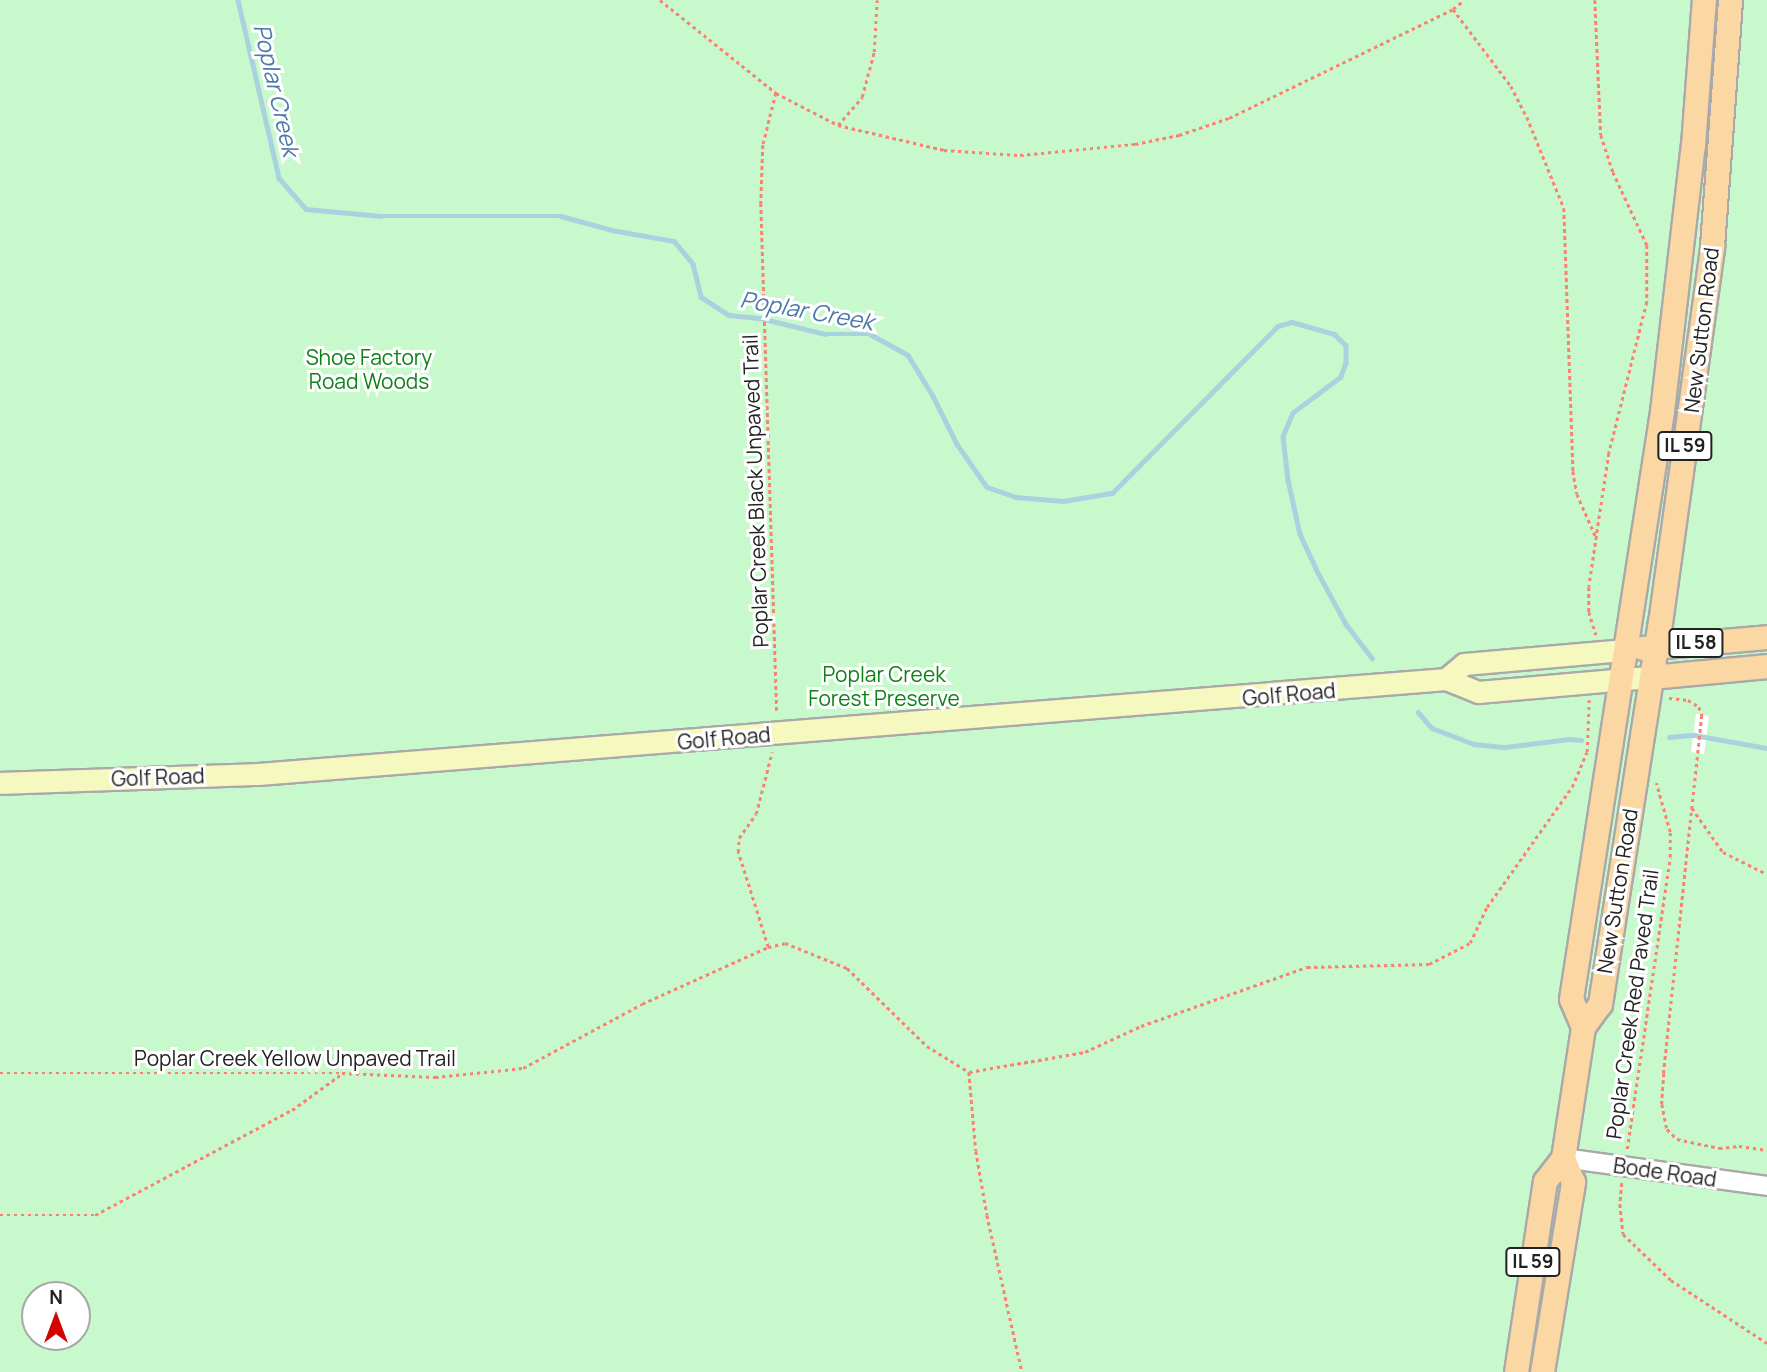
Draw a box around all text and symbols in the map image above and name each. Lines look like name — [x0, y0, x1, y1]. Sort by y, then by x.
water label: Poplar Creek — [248, 21, 306, 159]
street label: New Sutton Road — [1678, 246, 1724, 414]
water label: Poplar Creek — [738, 285, 876, 335]
street label: Poplar Creek Black Unpaved Trail — [737, 334, 773, 648]
park label: Shoe Factory Road Woods — [306, 344, 432, 394]
road number: IL 59 — [1655, 430, 1715, 462]
road number: IL 58 — [1666, 628, 1726, 658]
park label: Poplar Creek Forest Preserve — [808, 661, 960, 711]
street label: Golf Road — [1241, 677, 1337, 711]
street label: Golf Road — [676, 721, 772, 755]
street label: Golf Road — [111, 763, 205, 791]
street label: New Sutton Road — [1592, 807, 1642, 975]
street label: Poplar Creek Red Paved Trail — [1601, 867, 1663, 1141]
street label: Poplar Creek Yellow Unpaved Trail — [134, 1045, 456, 1071]
street label: Bode Road — [1612, 1152, 1718, 1192]
road number: IL 59 — [1503, 1246, 1563, 1278]
north arrow — [21, 1281, 91, 1351]
text: N — [49, 1284, 63, 1310]

